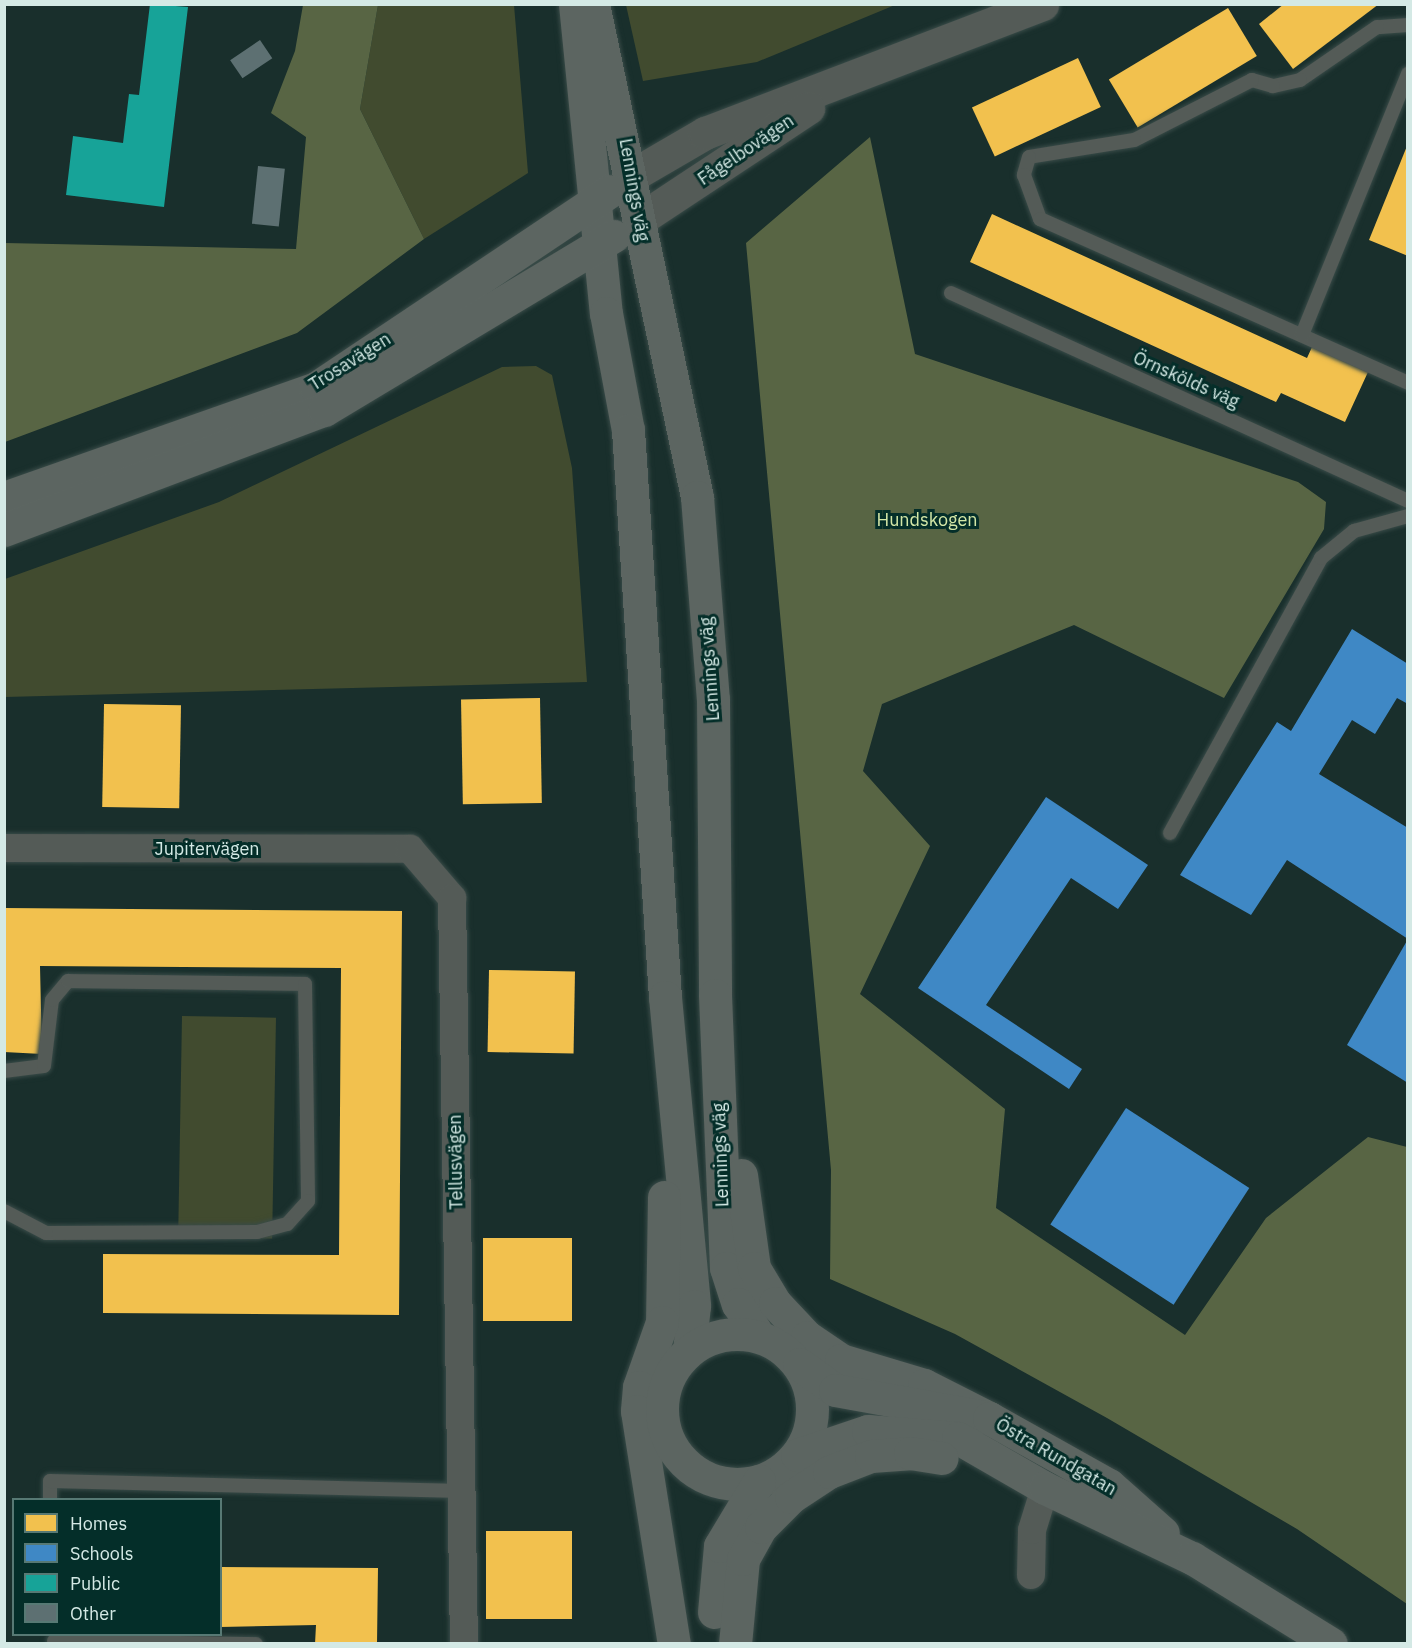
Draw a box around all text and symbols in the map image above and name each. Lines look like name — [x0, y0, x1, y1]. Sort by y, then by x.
street label: Fågelbovägen — [694, 110, 798, 190]
street label: Lennings väg — [614, 137, 654, 243]
street label: Trosavägen — [305, 328, 395, 396]
street label: Örnskölds väg — [1130, 347, 1242, 413]
park label: Hundskogen — [876, 509, 978, 531]
street label: Lennings väg — [696, 616, 724, 722]
street label: Jupitervägen — [154, 838, 260, 860]
street label: Lennings väg — [708, 1103, 734, 1207]
street label: Tellusvägen — [444, 1114, 468, 1210]
street label: Östra Rundgatan — [992, 1414, 1120, 1500]
legend — [12, 1498, 222, 1636]
text: Homes — [70, 1512, 127, 1535]
text: Schools — [70, 1542, 134, 1565]
text: Public — [70, 1572, 120, 1595]
text: Other — [70, 1602, 116, 1625]

